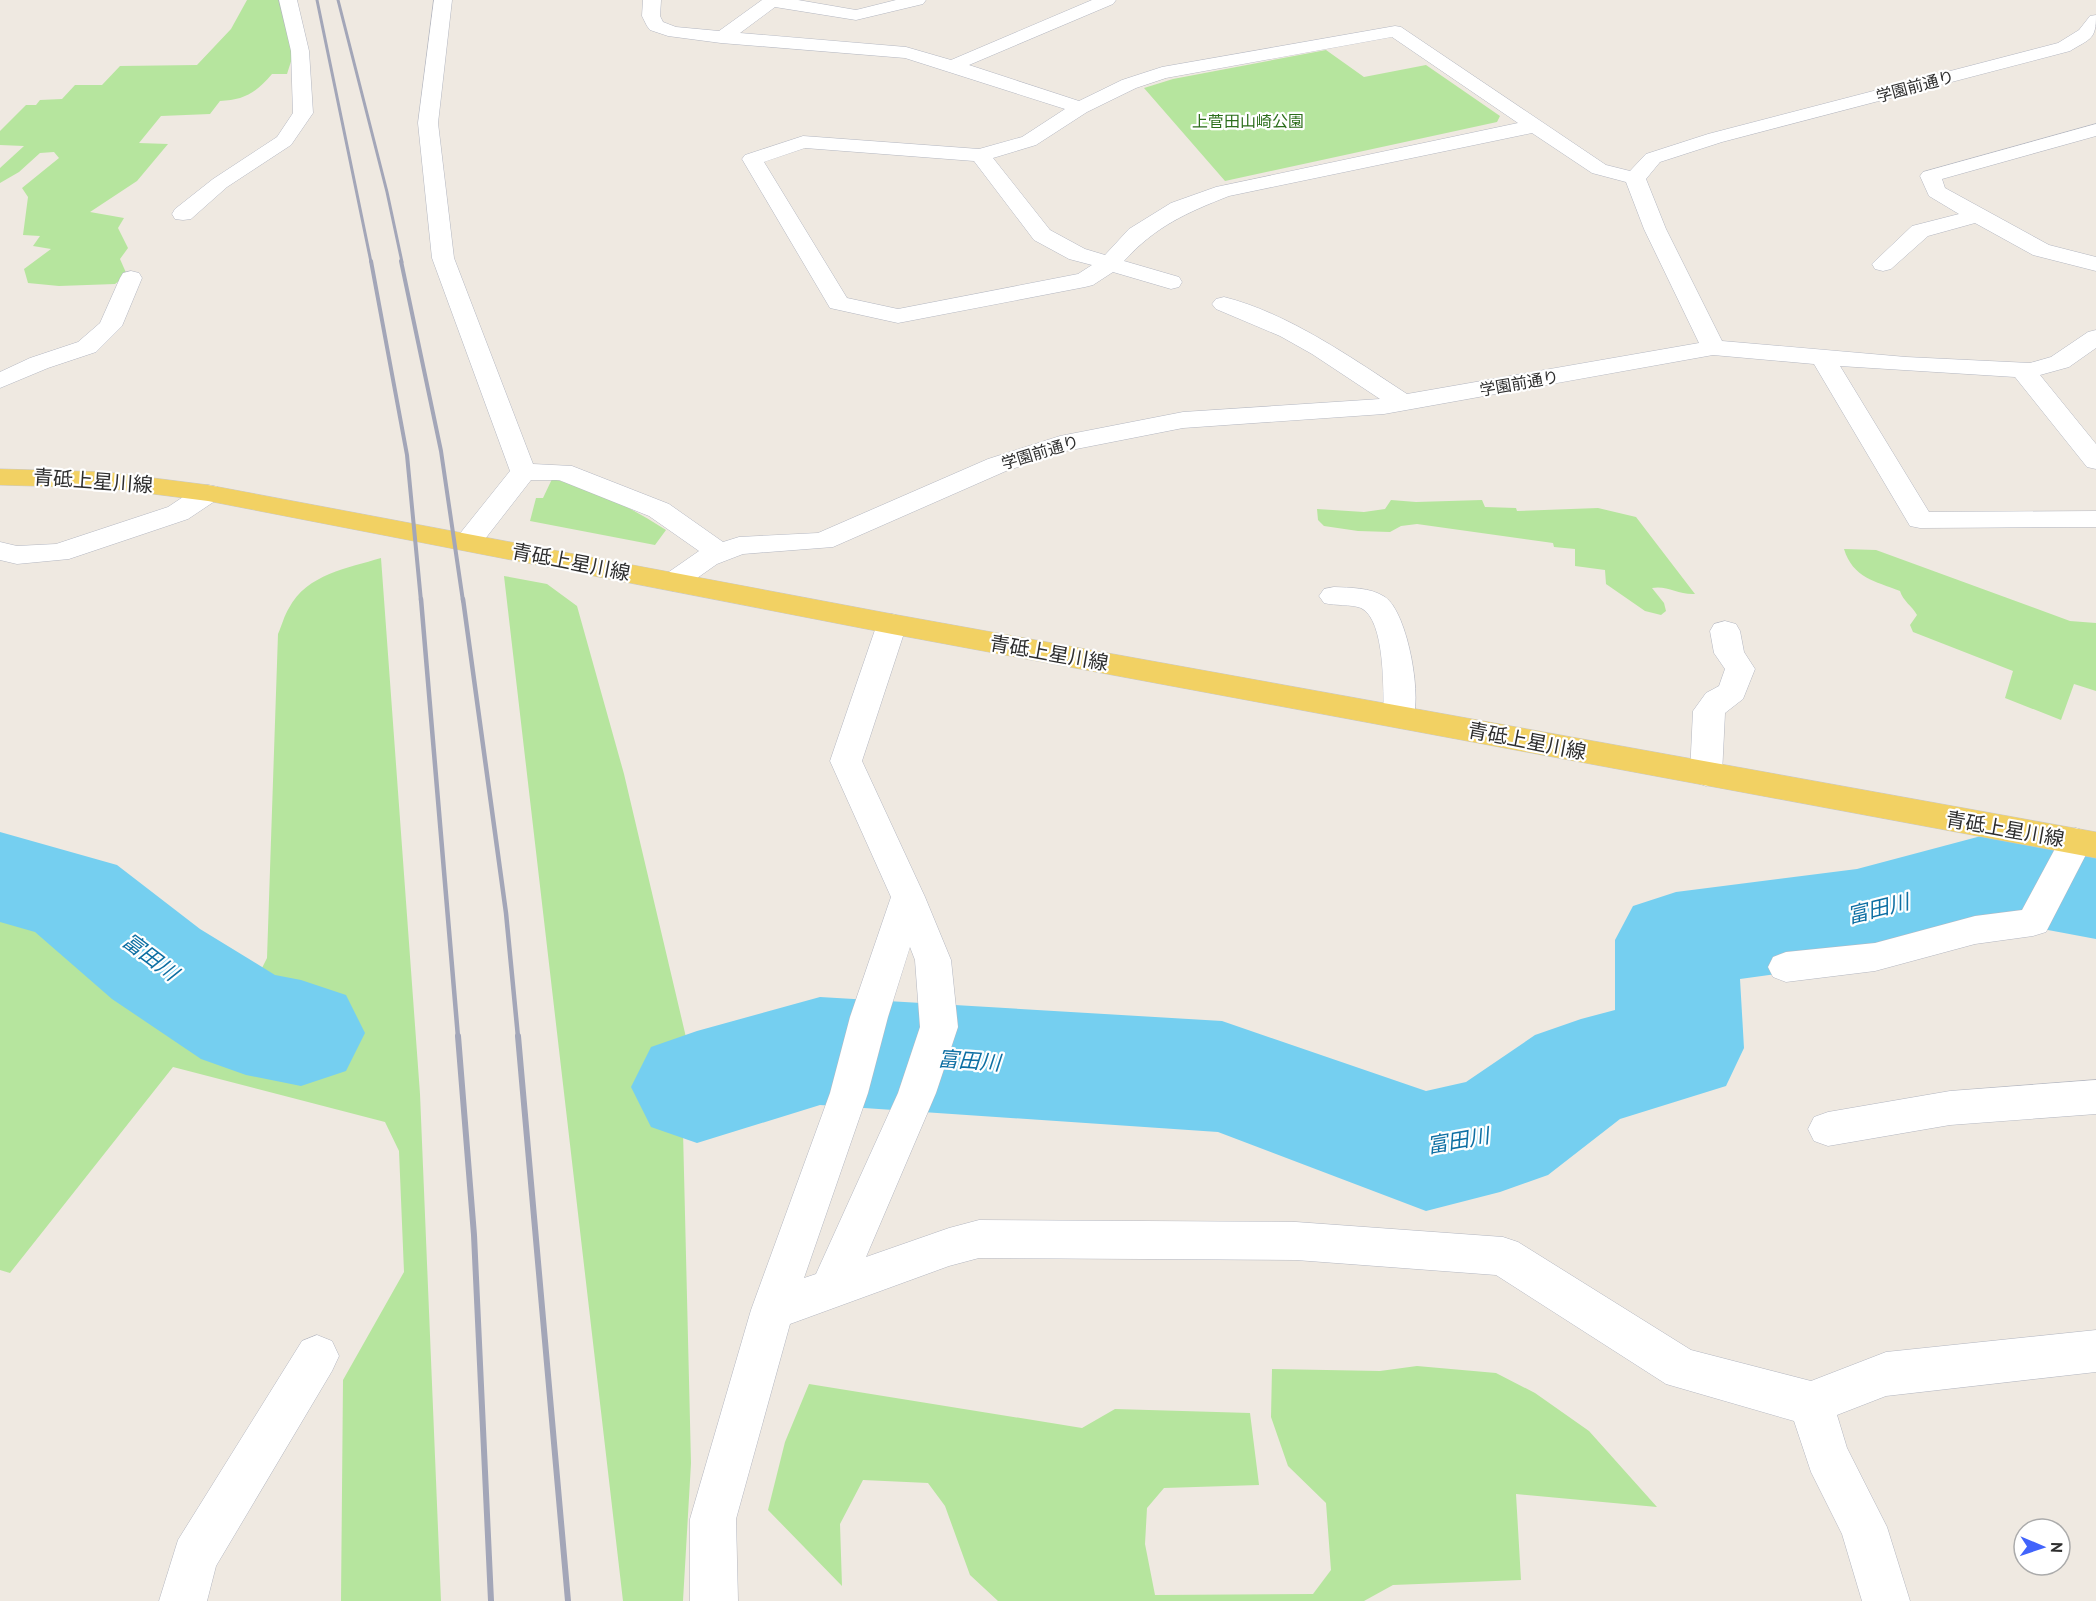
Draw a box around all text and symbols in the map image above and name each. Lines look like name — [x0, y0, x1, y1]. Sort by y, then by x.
street label: 学園前通り — [1874, 66, 1956, 106]
park label: 上菅田山崎公園 — [1192, 111, 1304, 131]
street label: 学園前通り — [1478, 366, 1560, 400]
street label: 学園前通り — [999, 431, 1081, 473]
street label: 青砥上星川線 — [32, 464, 154, 498]
street label: 青砥上星川線 — [510, 538, 632, 586]
street label: 青砥上星川線 — [988, 630, 1110, 676]
street label: 青砥上星川線 — [1466, 717, 1588, 765]
street label: 青砥上星川線 — [1944, 806, 2066, 852]
water label: 富田川 — [1844, 887, 1914, 929]
water label: 富田川 — [117, 927, 185, 988]
water label: 富田川 — [937, 1045, 1003, 1076]
water label: 富田川 — [1425, 1121, 1493, 1159]
north arrow — [2012, 1517, 2072, 1577]
text: N — [2047, 1542, 2067, 1553]

